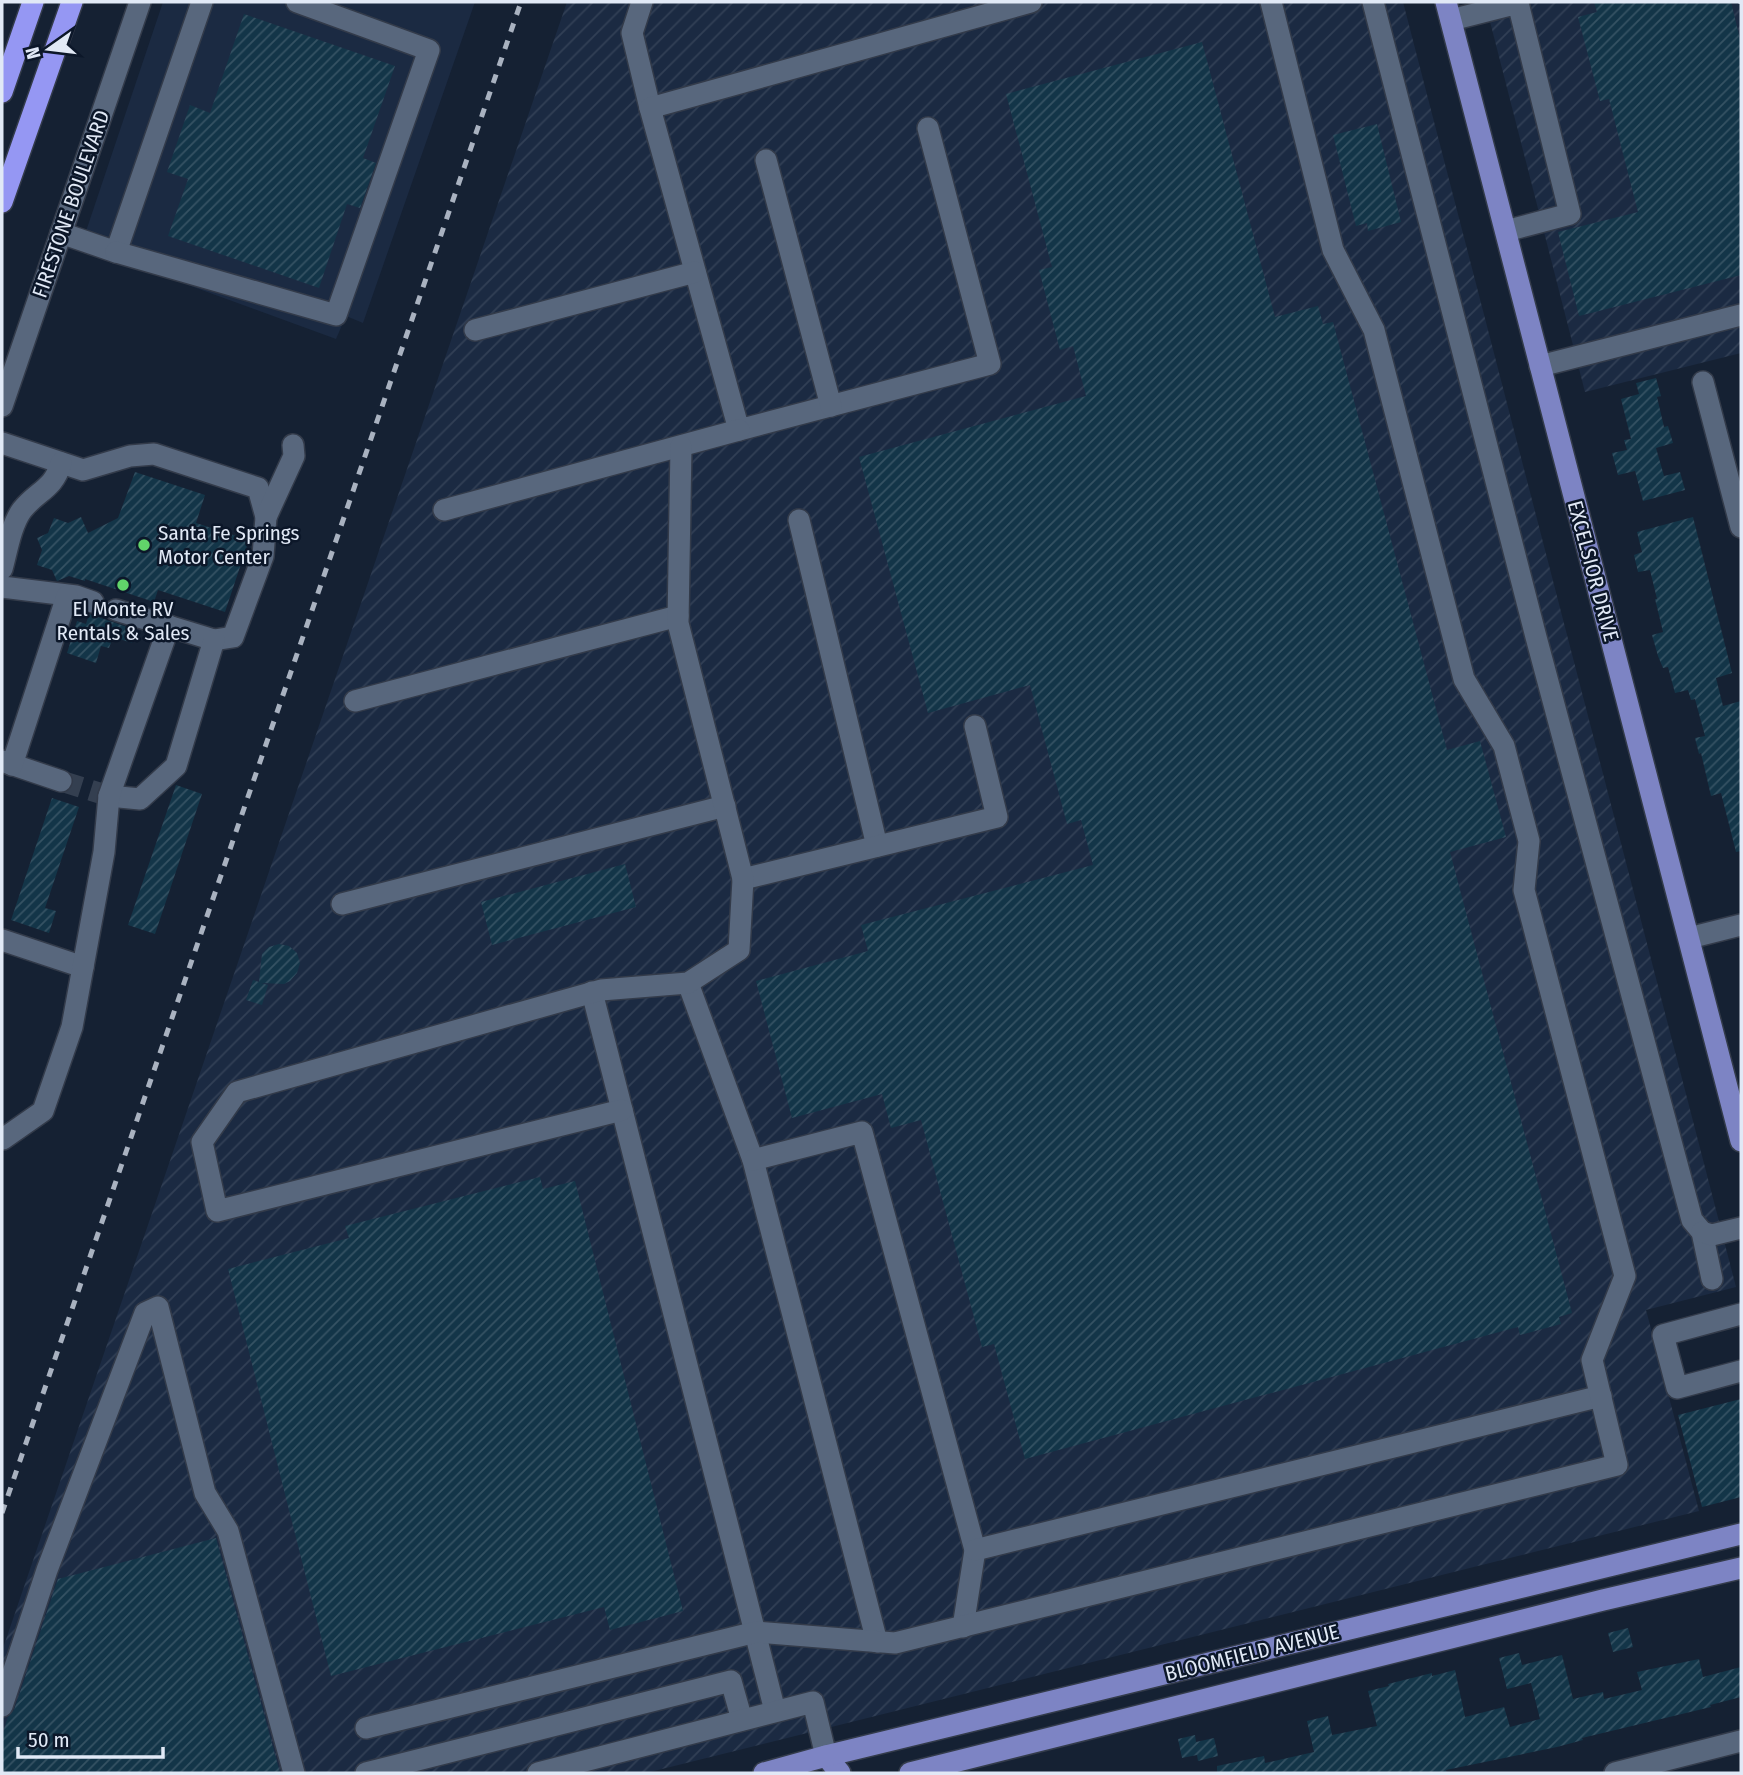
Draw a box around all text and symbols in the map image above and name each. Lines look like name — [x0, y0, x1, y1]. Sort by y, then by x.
north arrow — [14, 14, 84, 84]
text: N — [20, 45, 46, 61]
street label: FIRESTONE BOULEVARD — [27, 107, 115, 301]
street label: EXCELSIOR DRIVE — [1562, 498, 1624, 644]
place label: Santa Fe Springs Motor Center — [158, 520, 299, 570]
marker: Santa Fe Springs Motor Center — [136, 537, 152, 553]
marker: El Monte RV Rentals & Sales — [115, 577, 131, 593]
place label: El Monte RV Rentals & Sales — [57, 596, 190, 646]
street label: BLOOMFIELD AVENUE — [1162, 1619, 1342, 1687]
scale bar — [18, 1716, 163, 1760]
text: 50 m — [28, 1727, 70, 1753]

